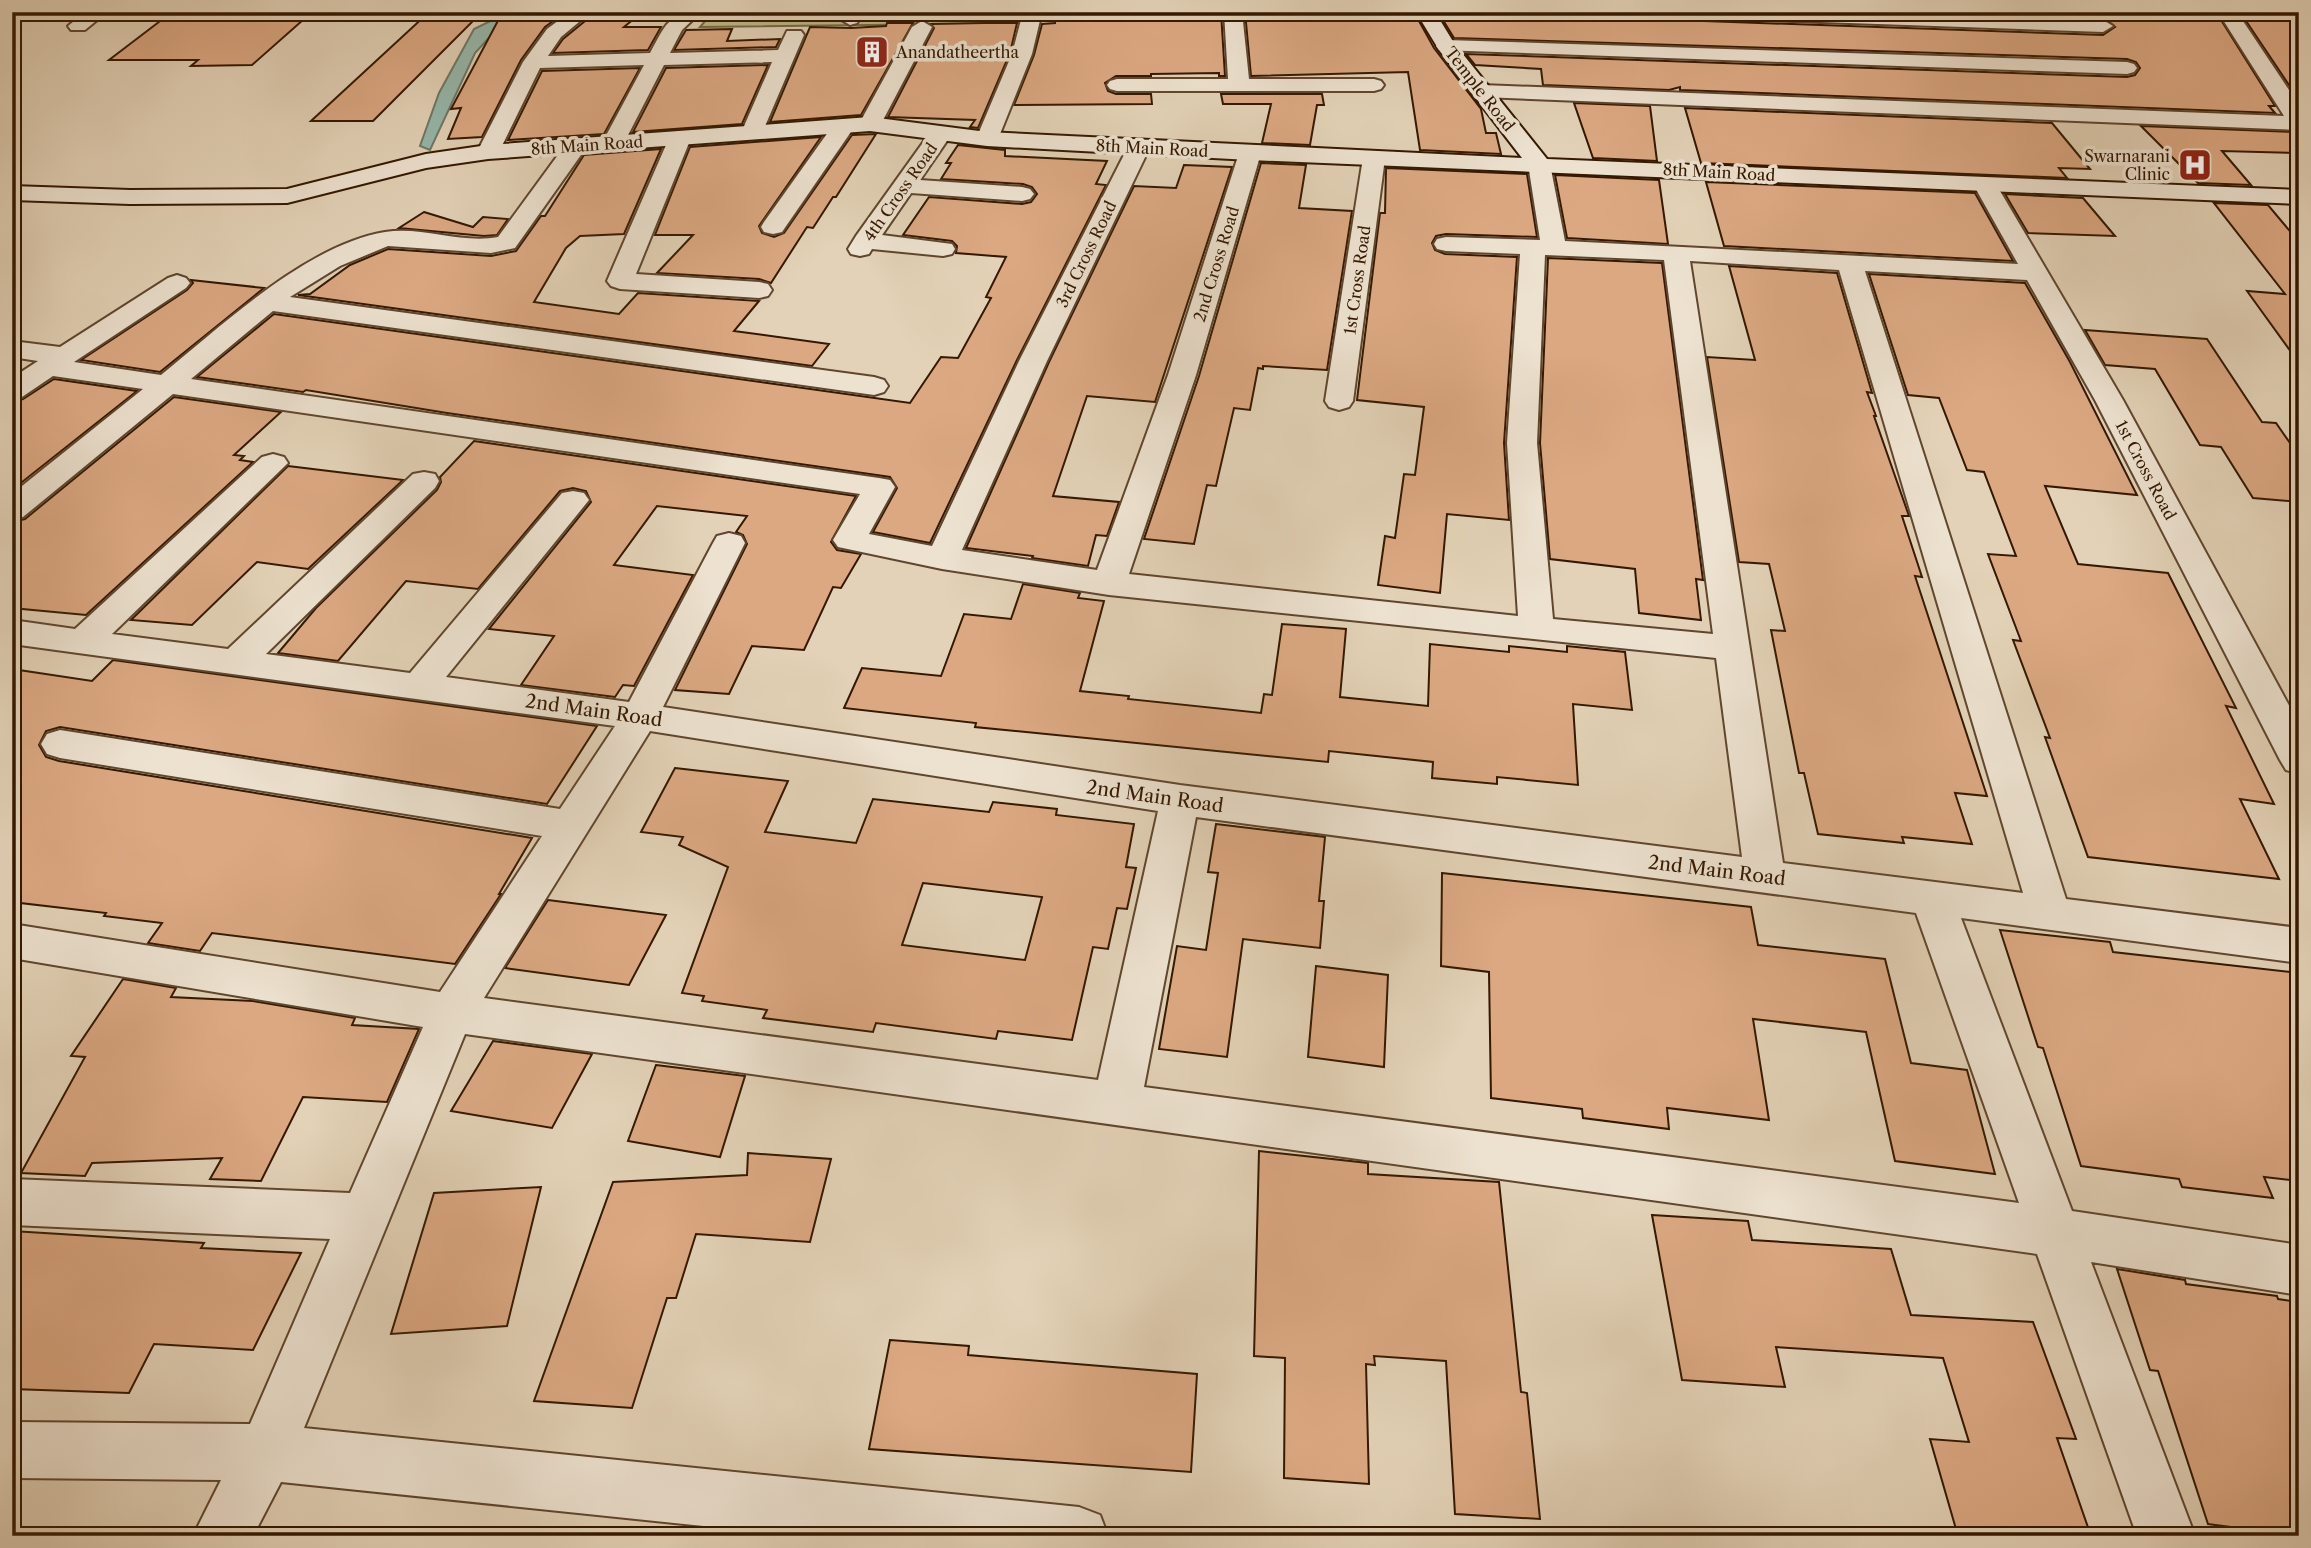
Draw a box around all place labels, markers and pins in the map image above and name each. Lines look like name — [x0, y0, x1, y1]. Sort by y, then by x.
building icon: Anandatheertha — [853, 33, 891, 71]
place label: Anandatheertha — [895, 42, 1020, 62]
place label: Swarnarani Clinic — [2084, 146, 2170, 184]
hospital icon: Swarnarani Clinic — [2176, 146, 2214, 184]

